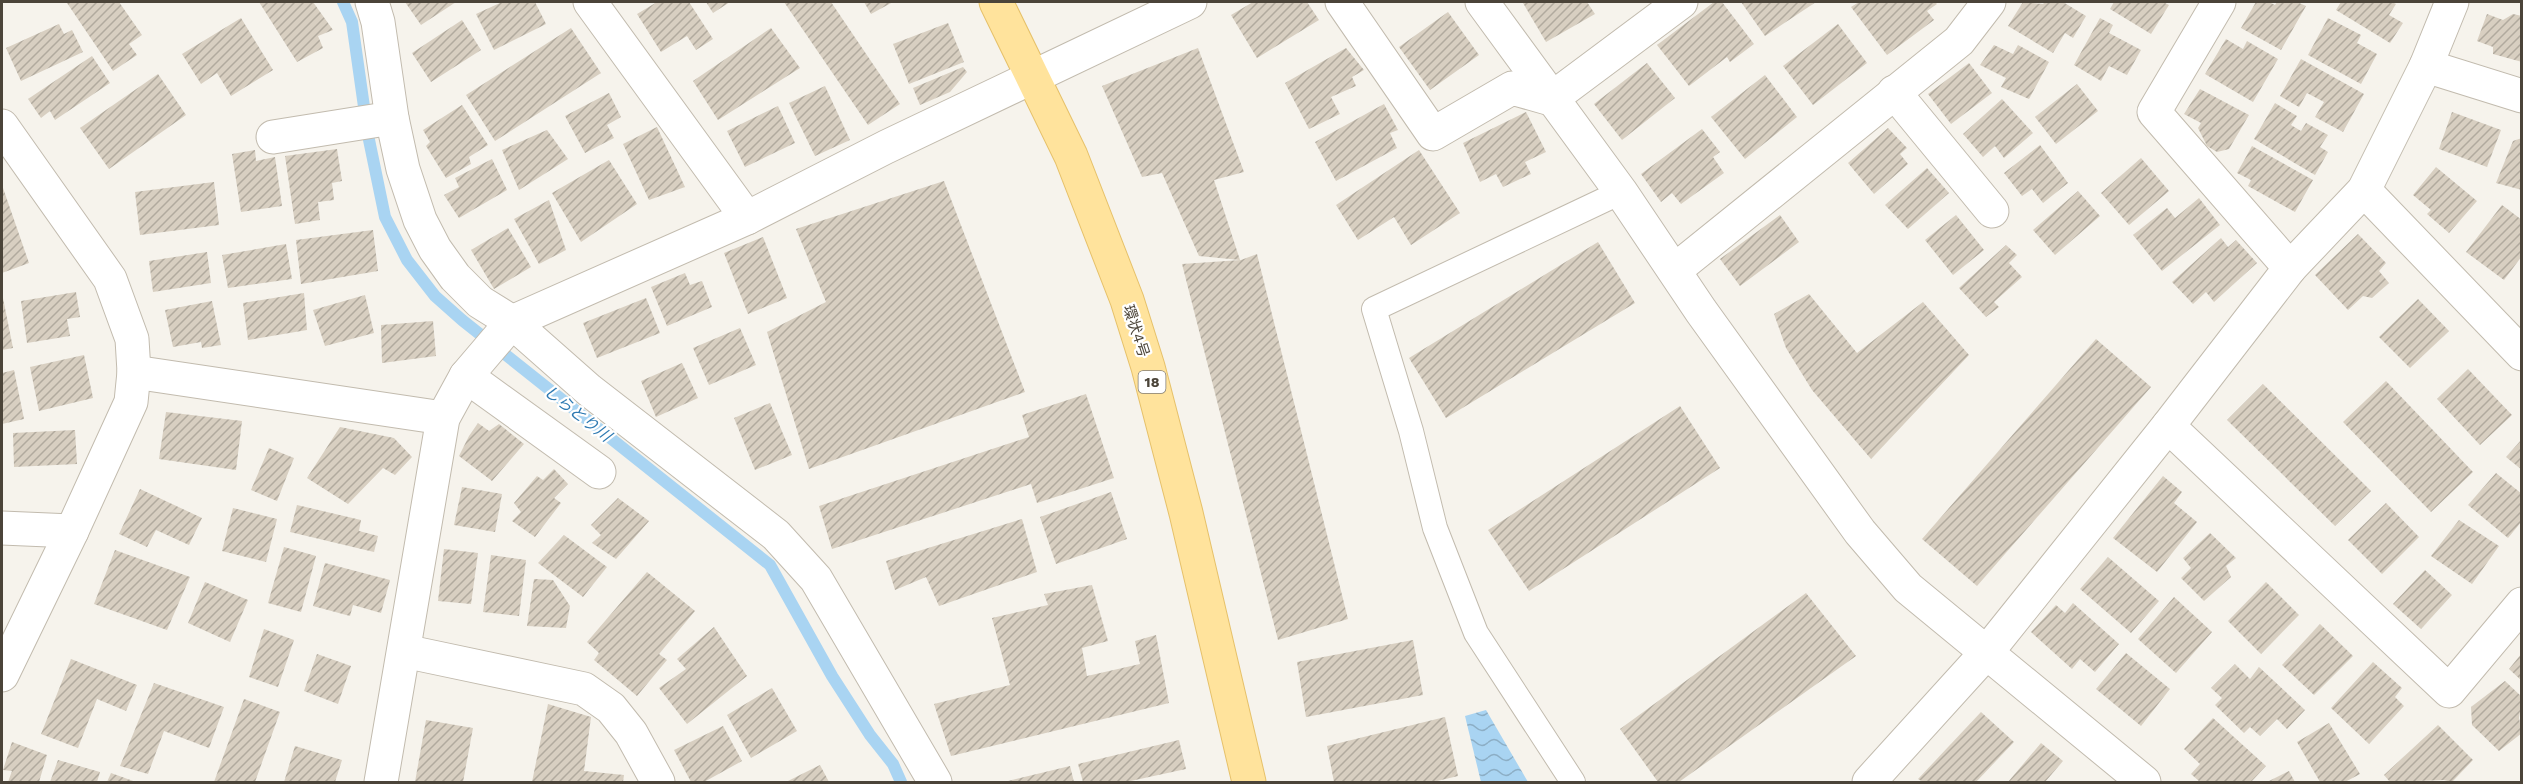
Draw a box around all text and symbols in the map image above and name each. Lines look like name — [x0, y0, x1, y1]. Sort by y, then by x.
street label: 環状4号 — [1119, 302, 1153, 360]
road number: 18 — [1138, 371, 1166, 393]
water label: しらとり川 — [540, 381, 617, 447]

